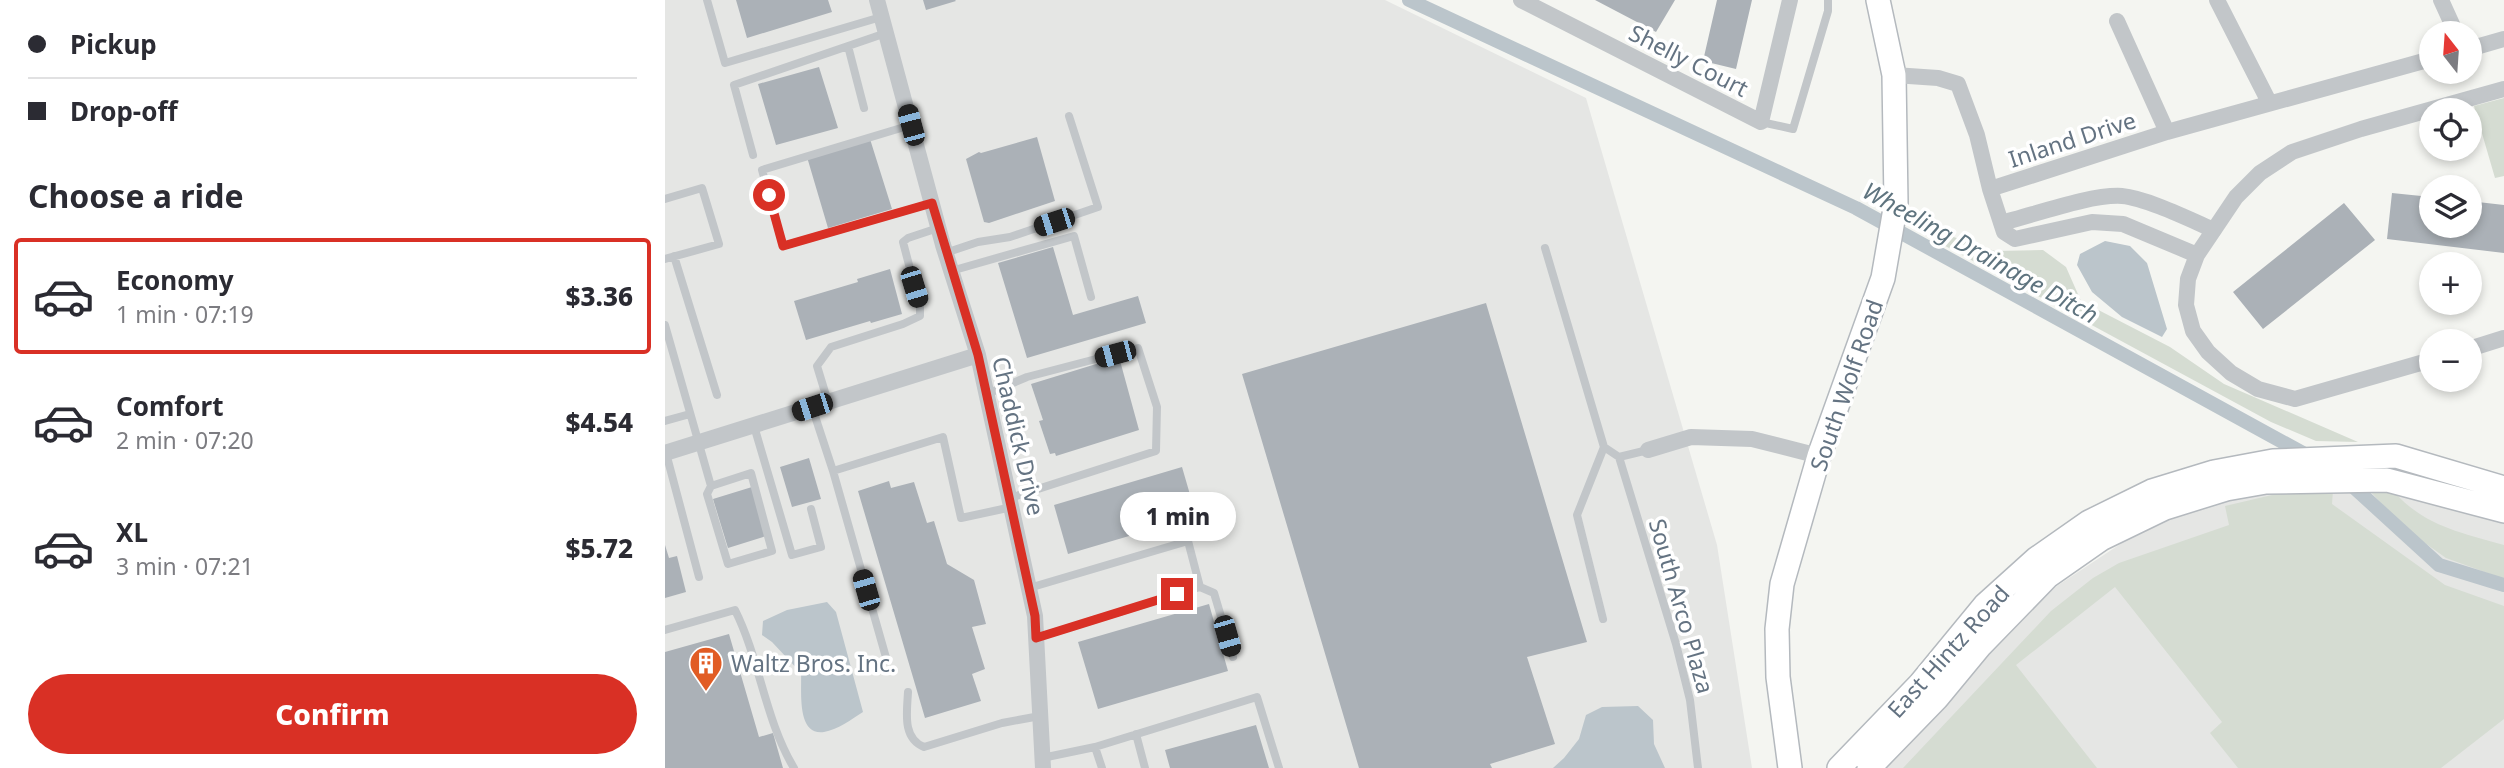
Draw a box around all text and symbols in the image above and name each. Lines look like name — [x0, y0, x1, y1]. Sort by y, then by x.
street label: Shelly Court — [1624, 16, 1754, 104]
north arrow — [2419, 21, 2481, 84]
map controls — [2419, 21, 2482, 392]
text: Pickup — [70, 26, 157, 62]
text: Drop-off — [70, 93, 177, 129]
button: locate — [2419, 98, 2482, 161]
car — [896, 102, 927, 148]
street label: Inland Drive — [2004, 103, 2140, 175]
text: Choose a ride — [28, 174, 244, 217]
water label: Wheeling Drainage Ditch — [1857, 174, 2105, 330]
button: layers — [2419, 175, 2482, 238]
route start — [753, 179, 785, 211]
car — [1031, 206, 1078, 238]
button: + — [2419, 252, 2482, 315]
text: Economy — [116, 262, 234, 298]
car — [898, 264, 931, 310]
icon: car — [32, 265, 95, 328]
text: $3.36 — [566, 278, 633, 314]
street label: South Wolf Road — [1802, 295, 1890, 475]
text: 1 min · 07:19 — [116, 298, 254, 330]
button: − — [2419, 329, 2482, 392]
car — [1092, 338, 1139, 370]
street label: Chaddick Drive — [985, 353, 1053, 519]
text: Comfort — [116, 388, 224, 424]
icon: car — [32, 391, 95, 454]
car — [789, 391, 836, 423]
text: $4.54 — [566, 404, 633, 440]
text: 2 min · 07:20 — [116, 424, 254, 456]
callout: 1 min — [1119, 492, 1235, 542]
text: 1 min — [1146, 500, 1210, 532]
text: XL — [116, 514, 148, 550]
street label: South Arco Plaza — [1642, 515, 1722, 697]
icon: car — [32, 517, 95, 580]
text: $5.72 — [566, 530, 633, 566]
text: 3 min · 07:21 — [116, 550, 254, 582]
car — [851, 567, 882, 613]
route end — [1161, 578, 1193, 610]
street label: East Hintz Road — [1880, 578, 2016, 724]
car — [1212, 613, 1243, 659]
building icon: Waltz Bros. Inc. — [687, 644, 725, 693]
place label: Waltz Bros. Inc. — [731, 647, 896, 679]
button: Confirm — [28, 674, 637, 754]

